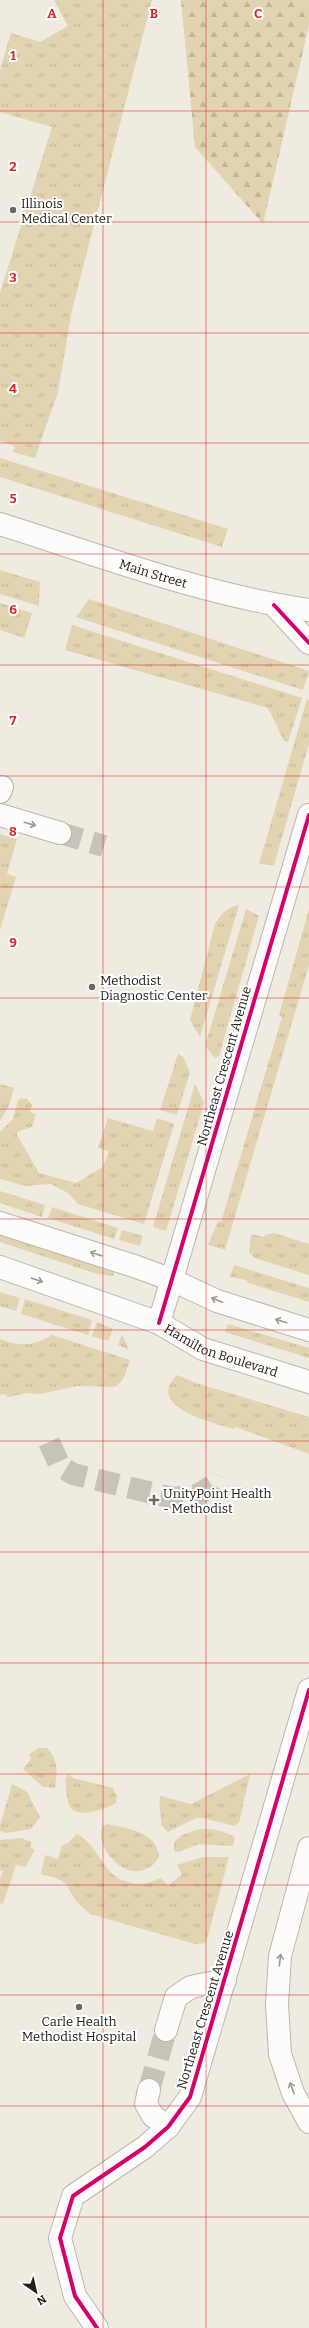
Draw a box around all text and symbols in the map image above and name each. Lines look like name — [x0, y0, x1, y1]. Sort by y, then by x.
text: A — [47, 6, 57, 21]
text: B — [150, 6, 158, 21]
text: C — [254, 6, 262, 21]
text: 1 — [10, 48, 16, 63]
text: 2 — [9, 159, 17, 174]
place label: Illinois Medical Center — [21, 196, 112, 226]
marker: Illinois Medical Center — [8, 205, 18, 215]
text: 3 — [9, 270, 17, 285]
text: 4 — [9, 381, 17, 396]
text: 5 — [9, 491, 17, 506]
street label: Main Street — [118, 556, 189, 591]
text: 6 — [9, 602, 17, 617]
text: 7 — [10, 713, 17, 728]
one-way arrow — [23, 821, 36, 828]
text: 8 — [9, 824, 17, 839]
text: 9 — [9, 935, 17, 950]
place label: Methodist Diagnostic Center — [100, 973, 208, 1003]
marker: Methodist Diagnostic Center — [87, 982, 97, 992]
street label: Northeast Crescent Avenue — [194, 985, 254, 1147]
one-way arrow — [89, 1250, 102, 1257]
one-way arrow — [30, 1276, 42, 1284]
one-way arrow — [211, 1296, 223, 1304]
one-way arrow — [276, 1317, 288, 1325]
street label: Hamilton Boulevard — [162, 1320, 280, 1379]
place label: UnityPoint Health - Methodist — [163, 1486, 271, 1516]
marker: UnityPoint Health - Methodist — [148, 1494, 160, 1506]
street label: Northeast Crescent Avenue — [174, 1929, 236, 2091]
one-way arrow — [276, 1954, 284, 1967]
marker: Carle Health Methodist Hospital — [74, 2002, 84, 2012]
place label: Carle Health Methodist Hospital — [22, 2014, 137, 2044]
one-way arrow — [287, 2082, 295, 2094]
north arrow — [16, 2272, 56, 2312]
text: N — [34, 2292, 48, 2308]

